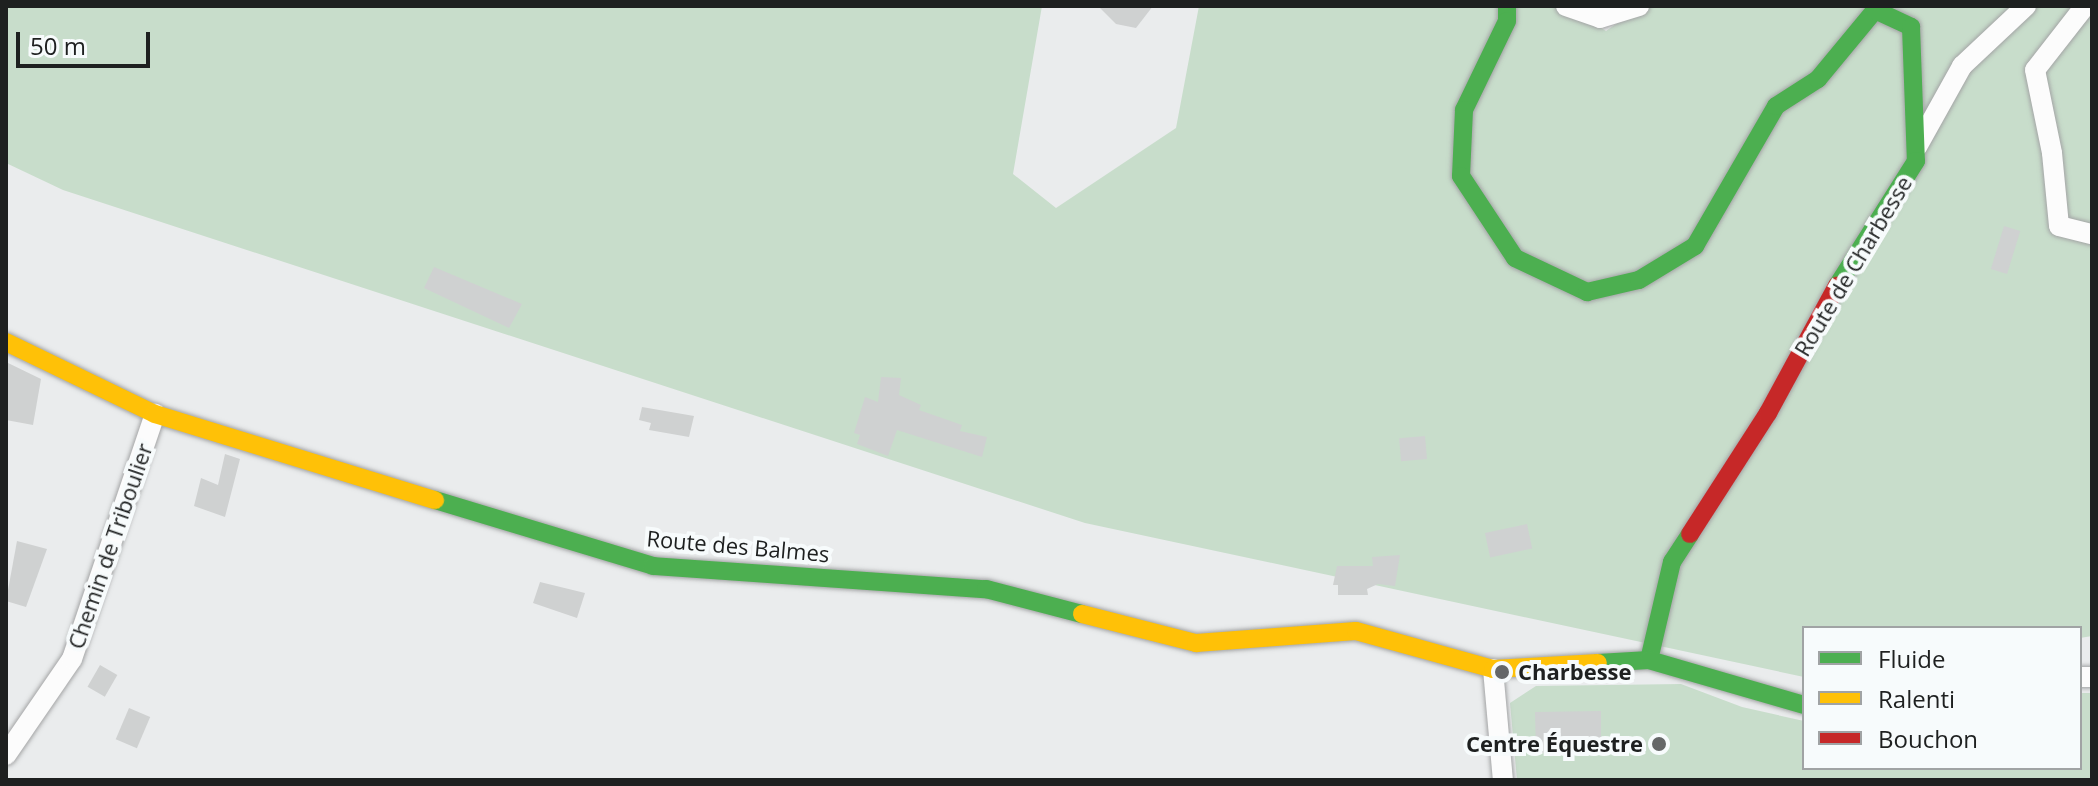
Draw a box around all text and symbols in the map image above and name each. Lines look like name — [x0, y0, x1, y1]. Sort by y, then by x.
scale bar — [20, 16, 154, 66]
text: 50 m — [30, 29, 86, 62]
street label: Route de Charbesse — [1789, 171, 1917, 361]
street label: Chemin de Triboulier — [62, 440, 158, 652]
street label: Route des Balmes — [645, 525, 831, 567]
legend — [1802, 626, 2082, 770]
text: Fluide — [1878, 642, 1945, 675]
place label: Charbesse — [1518, 659, 1632, 685]
marker: Charbesse — [1493, 663, 1511, 681]
text: Ralenti — [1878, 682, 1955, 715]
text: Bouchon — [1878, 722, 1978, 755]
place label: Centre Équestre — [1466, 731, 1643, 757]
marker: Centre Équestre — [1650, 735, 1668, 753]

